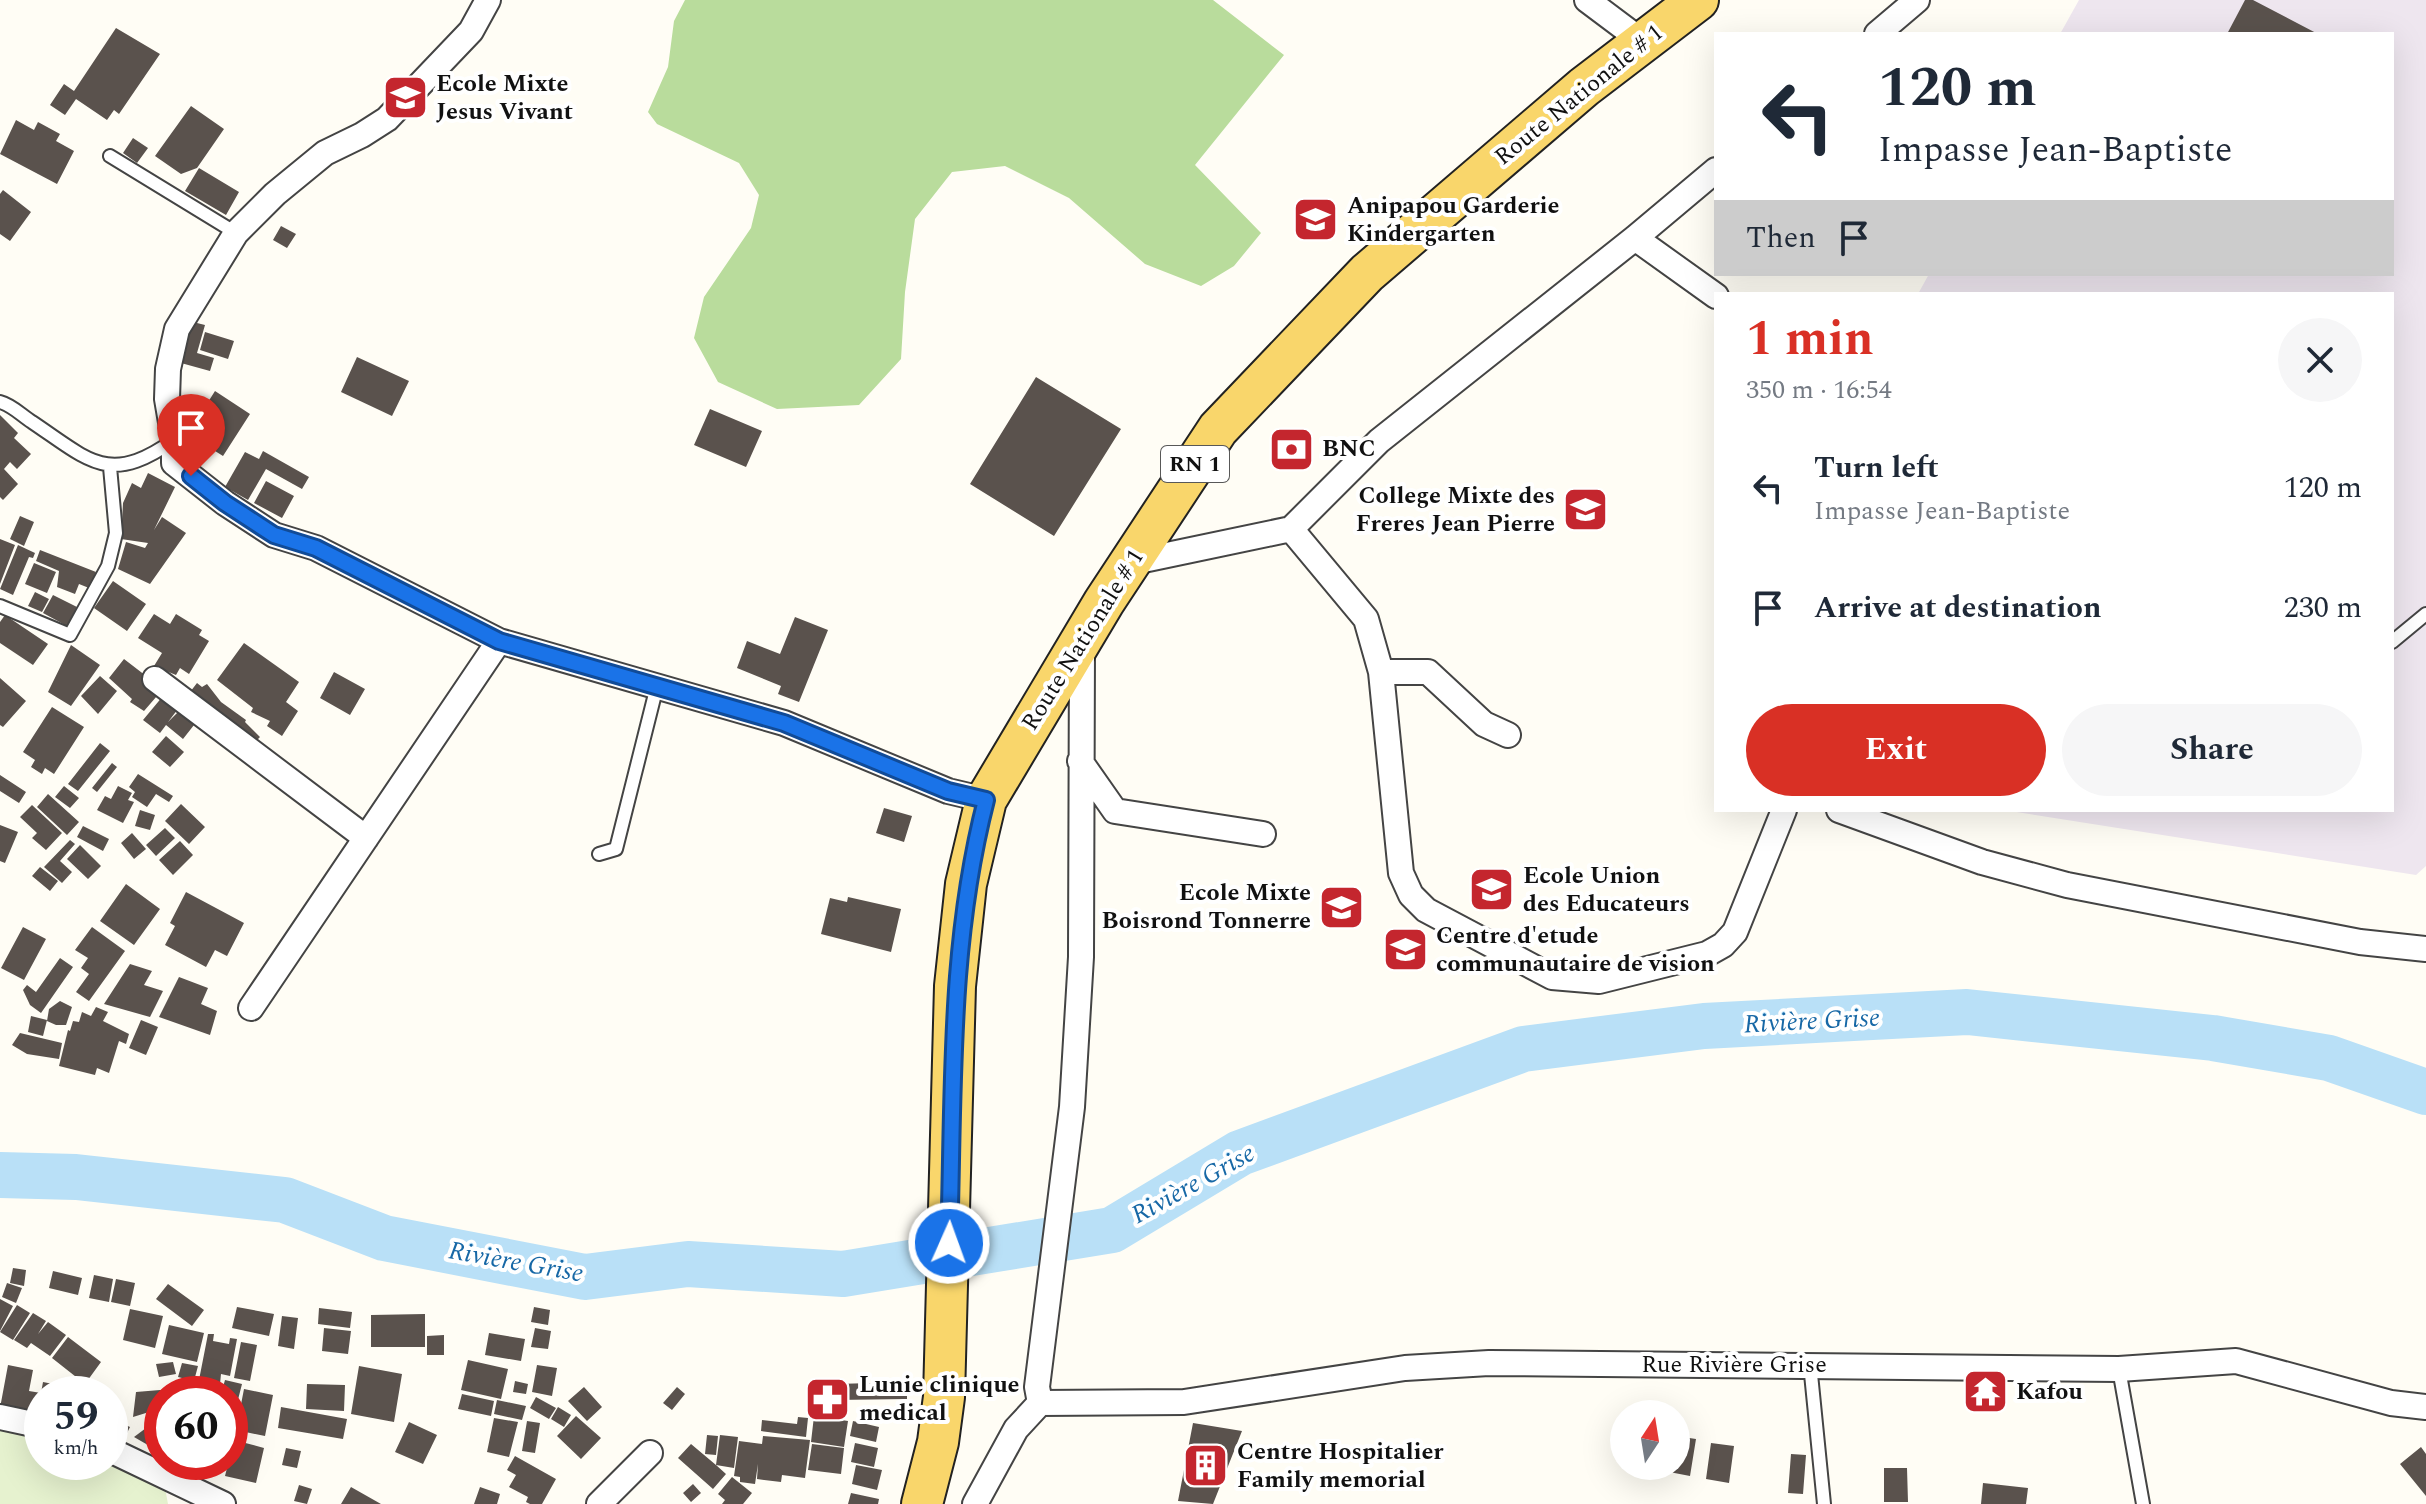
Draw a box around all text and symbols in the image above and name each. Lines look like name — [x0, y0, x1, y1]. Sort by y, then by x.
street label: Route Nationale # 1 — [1487, 16, 1671, 174]
text: 120 m — [1878, 46, 2037, 131]
icon: left — [1746, 64, 1850, 168]
place label: Ecole Mixte Jesus Vivant — [436, 66, 573, 130]
school or university icon: Ecole Mixte Jesus Vivant — [381, 74, 429, 122]
text: Impasse Jean-Baptiste — [1878, 123, 2232, 178]
place label: Anipapou Garderie Kindergarten — [1347, 188, 1560, 252]
school or university icon: Anipapou Garderie Kindergarten — [1292, 196, 1340, 244]
text: Then — [1746, 215, 1816, 261]
icon: arrive — [1832, 216, 1876, 260]
text: 1 min — [1746, 303, 1874, 376]
button: close — [2278, 318, 2362, 402]
text: 350 m · 16:54 — [1746, 370, 1892, 410]
pin — [157, 394, 225, 476]
icon: arrive — [169, 406, 213, 450]
bank icon: BNC — [1267, 425, 1315, 473]
place label: BNC — [1322, 431, 1376, 467]
text: Turn left — [1814, 445, 1939, 491]
road number: RN 1 — [1161, 446, 1229, 482]
text: 120 m — [2284, 465, 2362, 511]
icon: left — [1746, 466, 1790, 510]
place label: College Mixte des Freres Jean Pierre — [1356, 478, 1555, 542]
school or university icon: College Mixte des Freres Jean Pierre — [1562, 486, 1610, 534]
text: Impasse Jean-Baptiste — [1814, 491, 2070, 531]
street label: Route Nationale # 1 — [1013, 542, 1153, 738]
text: Arrive at destination — [1814, 585, 2101, 631]
text: 230 m — [2284, 585, 2362, 631]
icon: arrive — [1746, 586, 1790, 630]
button: Exit — [1746, 704, 2046, 796]
button: Share — [2062, 704, 2362, 796]
place label: Ecole Union des Educateurs — [1523, 858, 1690, 922]
school or university icon: Ecole Union des Educateurs — [1468, 866, 1516, 914]
place label: Ecole Mixte Boisrond Tonnerre — [1101, 875, 1311, 939]
school or university icon: Ecole Mixte Boisrond Tonnerre — [1318, 883, 1366, 931]
place label: Centre d'etude communautaire de vision — [1436, 918, 1715, 982]
school or university icon: Centre d'etude communautaire de vision — [1381, 926, 1429, 974]
water label: Rivière Grise — [1743, 997, 1881, 1045]
water label: Rivière Grise — [1124, 1133, 1262, 1235]
position arrow — [907, 1201, 991, 1285]
water label: Rivière Grise — [445, 1230, 587, 1294]
street label: Rue Rivière Grise — [1641, 1347, 1827, 1383]
place label: Lunie clinique medical — [859, 1367, 1019, 1431]
temple icon: Kafou — [1961, 1368, 2009, 1416]
place label: Kafou — [2016, 1374, 2083, 1410]
pharmacy icon: Lunie clinique medical — [804, 1375, 852, 1423]
speed limit sign: 60 — [144, 1376, 248, 1480]
text: 59 — [54, 1387, 98, 1448]
north arrow — [1610, 1400, 1690, 1480]
map controls — [1610, 1400, 1690, 1480]
text: km/h — [54, 1433, 99, 1463]
place label: Centre Hospitalier Family memorial — [1237, 1434, 1444, 1498]
building icon: Centre Hospitalier Family memorial — [1182, 1442, 1230, 1490]

